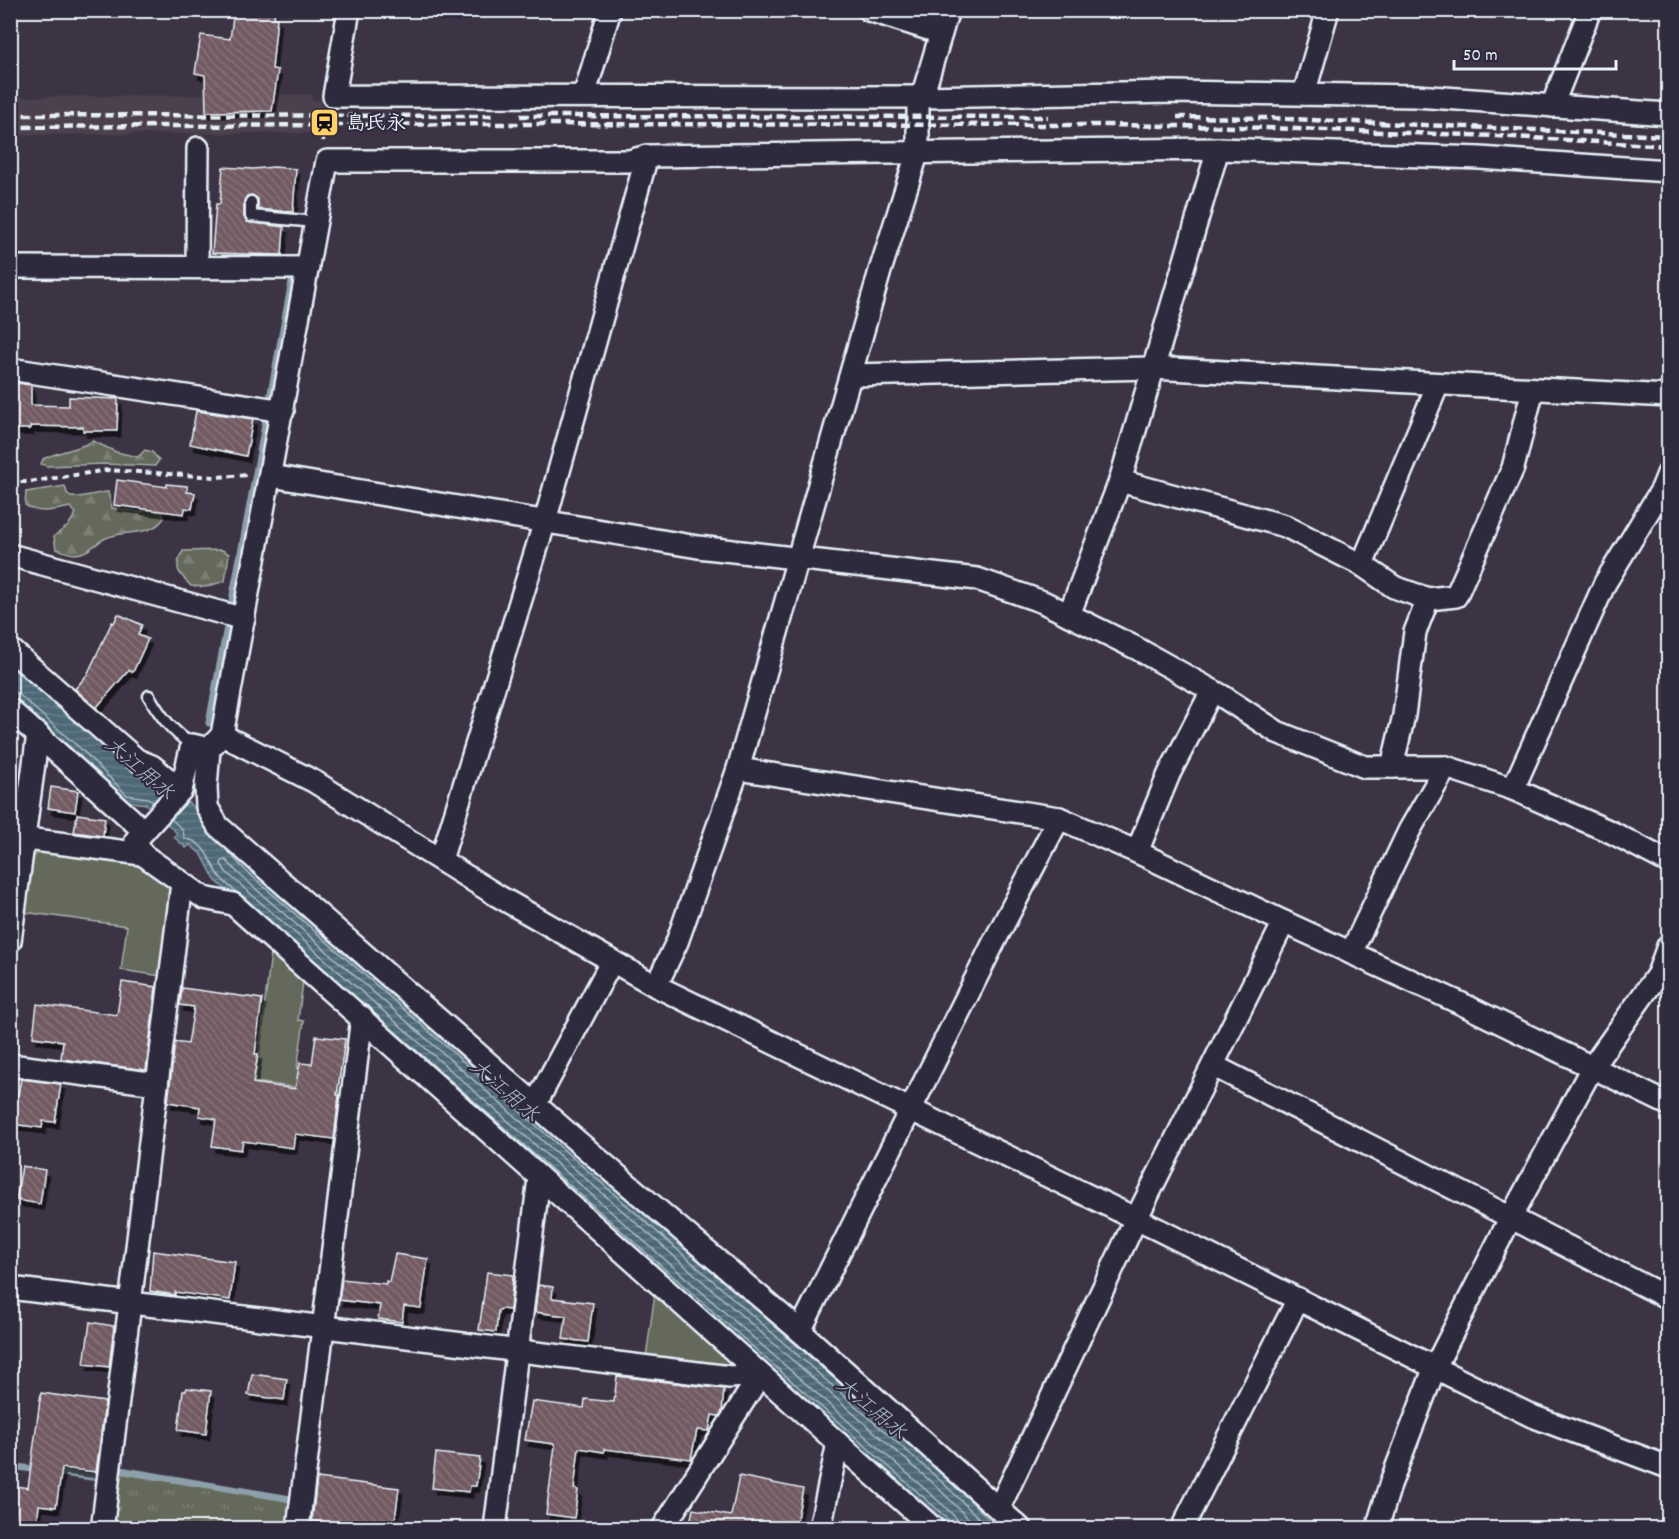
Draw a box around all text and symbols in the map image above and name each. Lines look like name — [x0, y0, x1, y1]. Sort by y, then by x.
scale bar — [1454, 33, 1616, 71]
text: 50 m — [1463, 44, 1498, 69]
station icon: 島氏永 — [309, 106, 341, 138]
place label: 島氏永 — [346, 111, 406, 139]
water label: 大江用水 — [96, 731, 180, 809]
water label: 大江用水 — [461, 1053, 545, 1131]
water label: 大江用水 — [828, 1372, 912, 1449]

